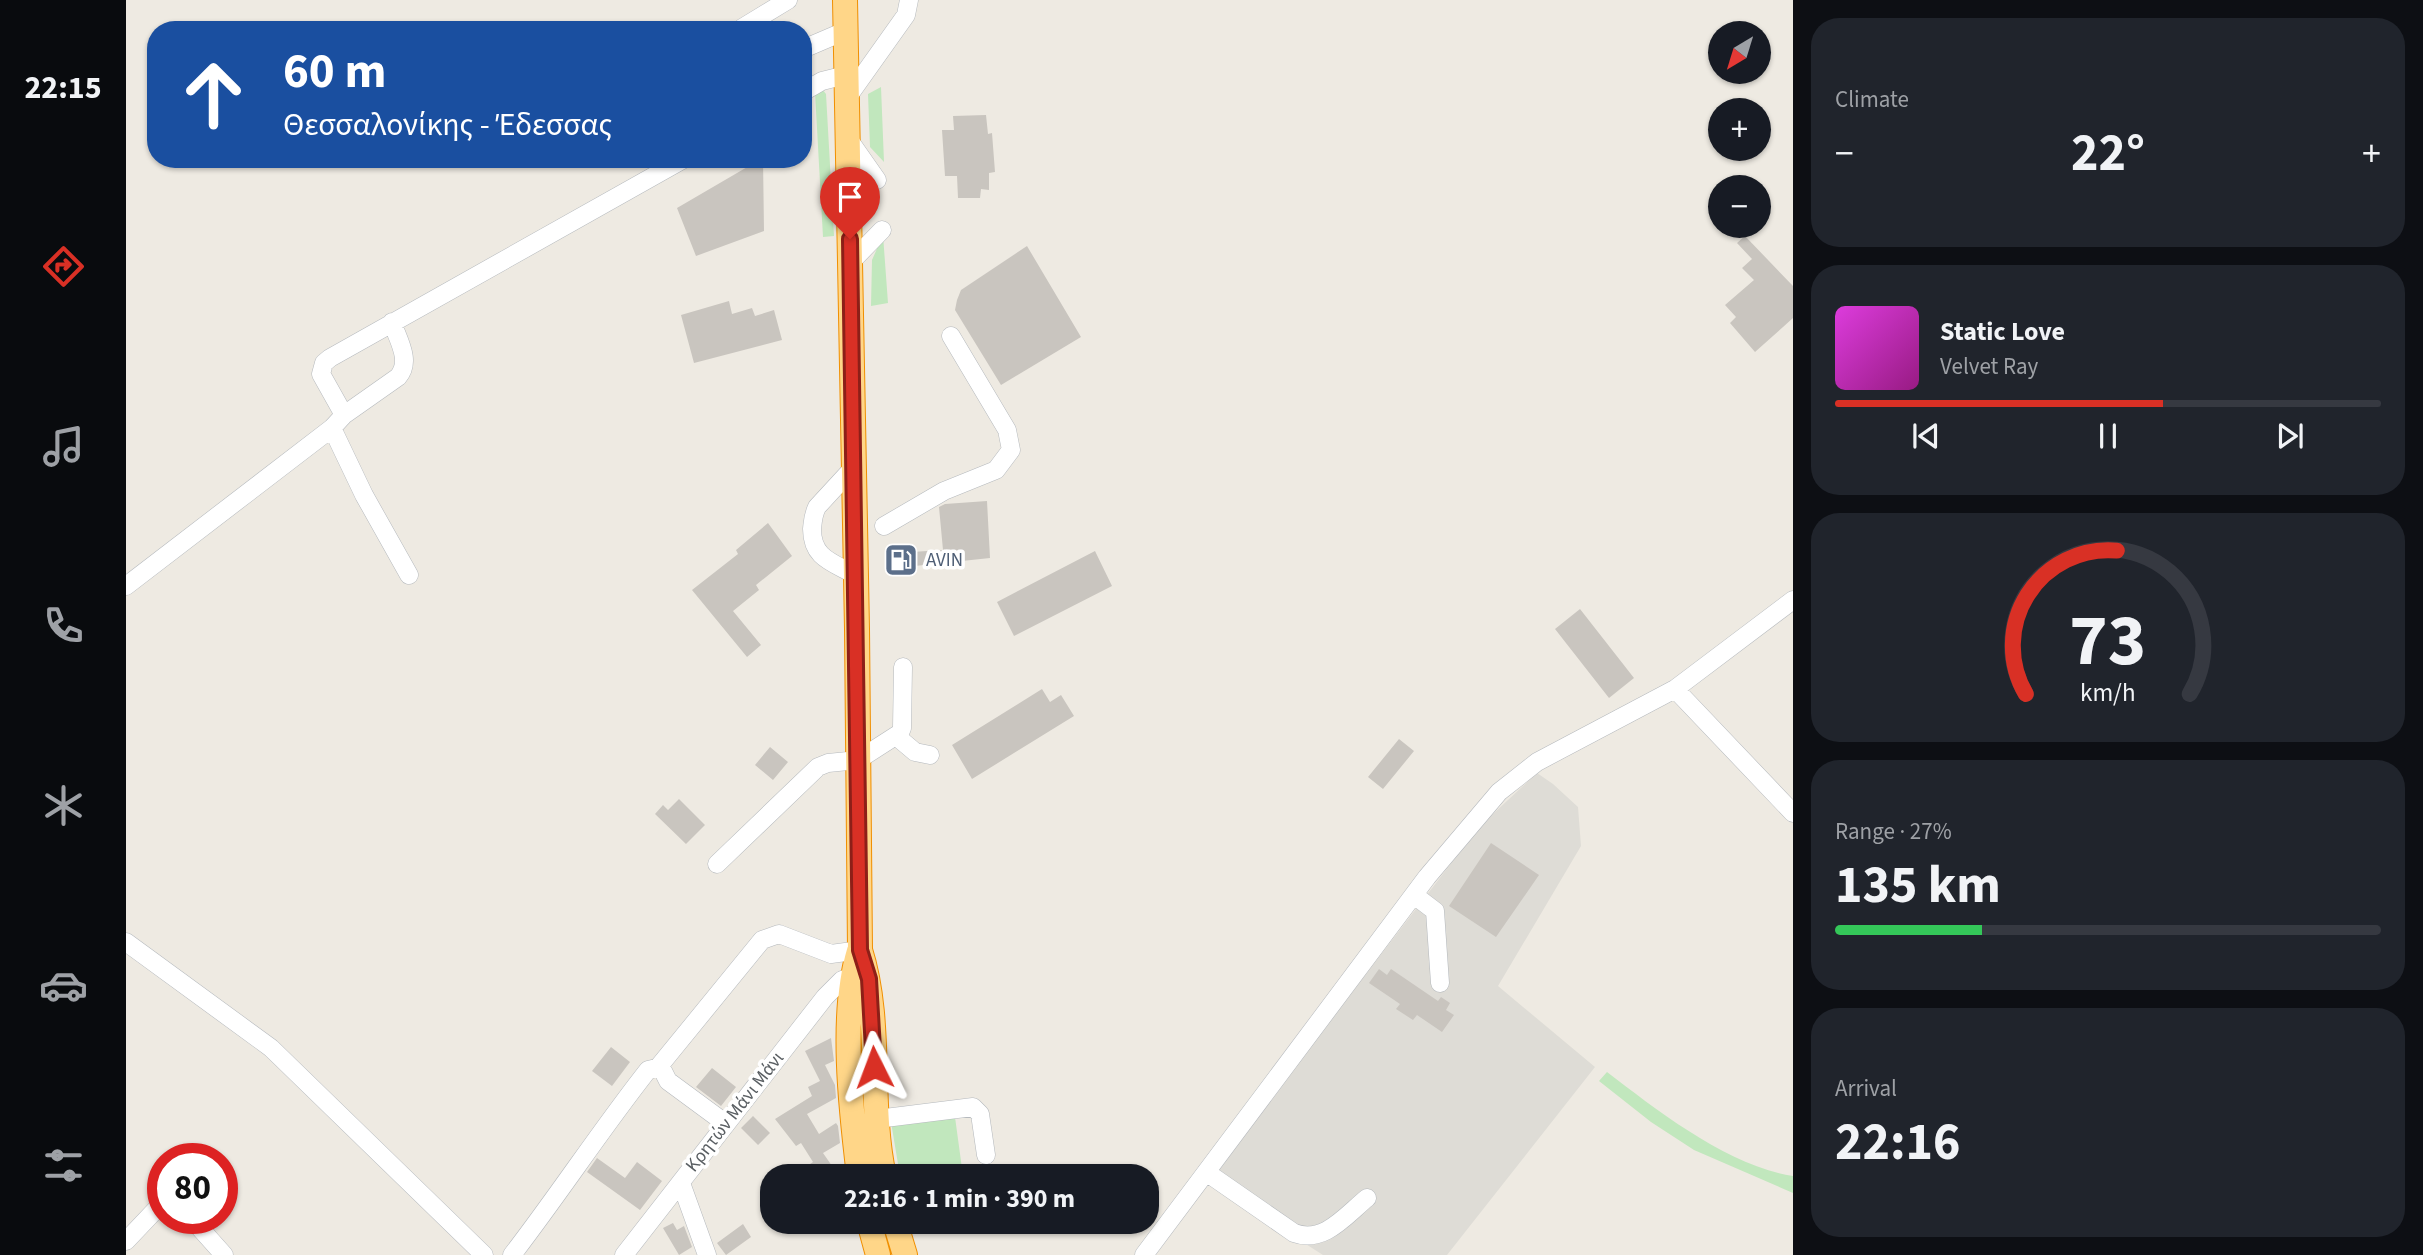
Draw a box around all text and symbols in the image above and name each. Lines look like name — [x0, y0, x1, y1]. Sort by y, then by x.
north arrow — [1708, 21, 1771, 84]
map controls — [1708, 21, 1771, 238]
text: 60 m — [283, 37, 387, 107]
icon: ahead — [168, 49, 259, 140]
text: 22:15 — [24, 65, 102, 111]
text: Climate — [1835, 83, 1909, 116]
button: + — [1708, 98, 1771, 161]
text: Θεσσαλονίκης - Έδεσσας — [283, 102, 612, 148]
text: 22° — [2071, 117, 2145, 191]
text: − — [1835, 127, 1854, 181]
text: + — [2362, 127, 2381, 181]
pin — [820, 167, 880, 239]
button: − — [1708, 175, 1771, 238]
icon: arrive — [831, 178, 869, 216]
icon: directions — [39, 242, 88, 291]
text: Static Love — [1940, 313, 2065, 350]
text: Velvet Ray — [1940, 350, 2038, 383]
icon: previous — [1907, 417, 1945, 455]
icon: pause — [2089, 417, 2127, 455]
icon: next — [2271, 417, 2309, 455]
icon: music — [39, 422, 88, 471]
fuel station icon: AVIN — [882, 541, 920, 579]
place label: AVIN — [926, 547, 963, 574]
text: 73 — [2070, 589, 2146, 693]
icon: phone — [39, 601, 88, 650]
text: km/h — [2080, 674, 2136, 710]
icon: climate — [39, 781, 88, 830]
text: Range · 27% — [1835, 815, 1952, 848]
text: 135 km — [1835, 849, 2001, 923]
icon: car — [39, 961, 88, 1010]
position arrow — [837, 1030, 911, 1104]
street label: Κρητών Μάνι Μάνι — [679, 1046, 791, 1178]
text: Arrival — [1835, 1072, 1897, 1105]
text: 22:16 — [1835, 1106, 1960, 1180]
icon: filters — [39, 1141, 88, 1190]
speed limit sign: 80 — [147, 1143, 238, 1234]
text: 22:16 · 1 min · 390 m — [844, 1180, 1075, 1217]

